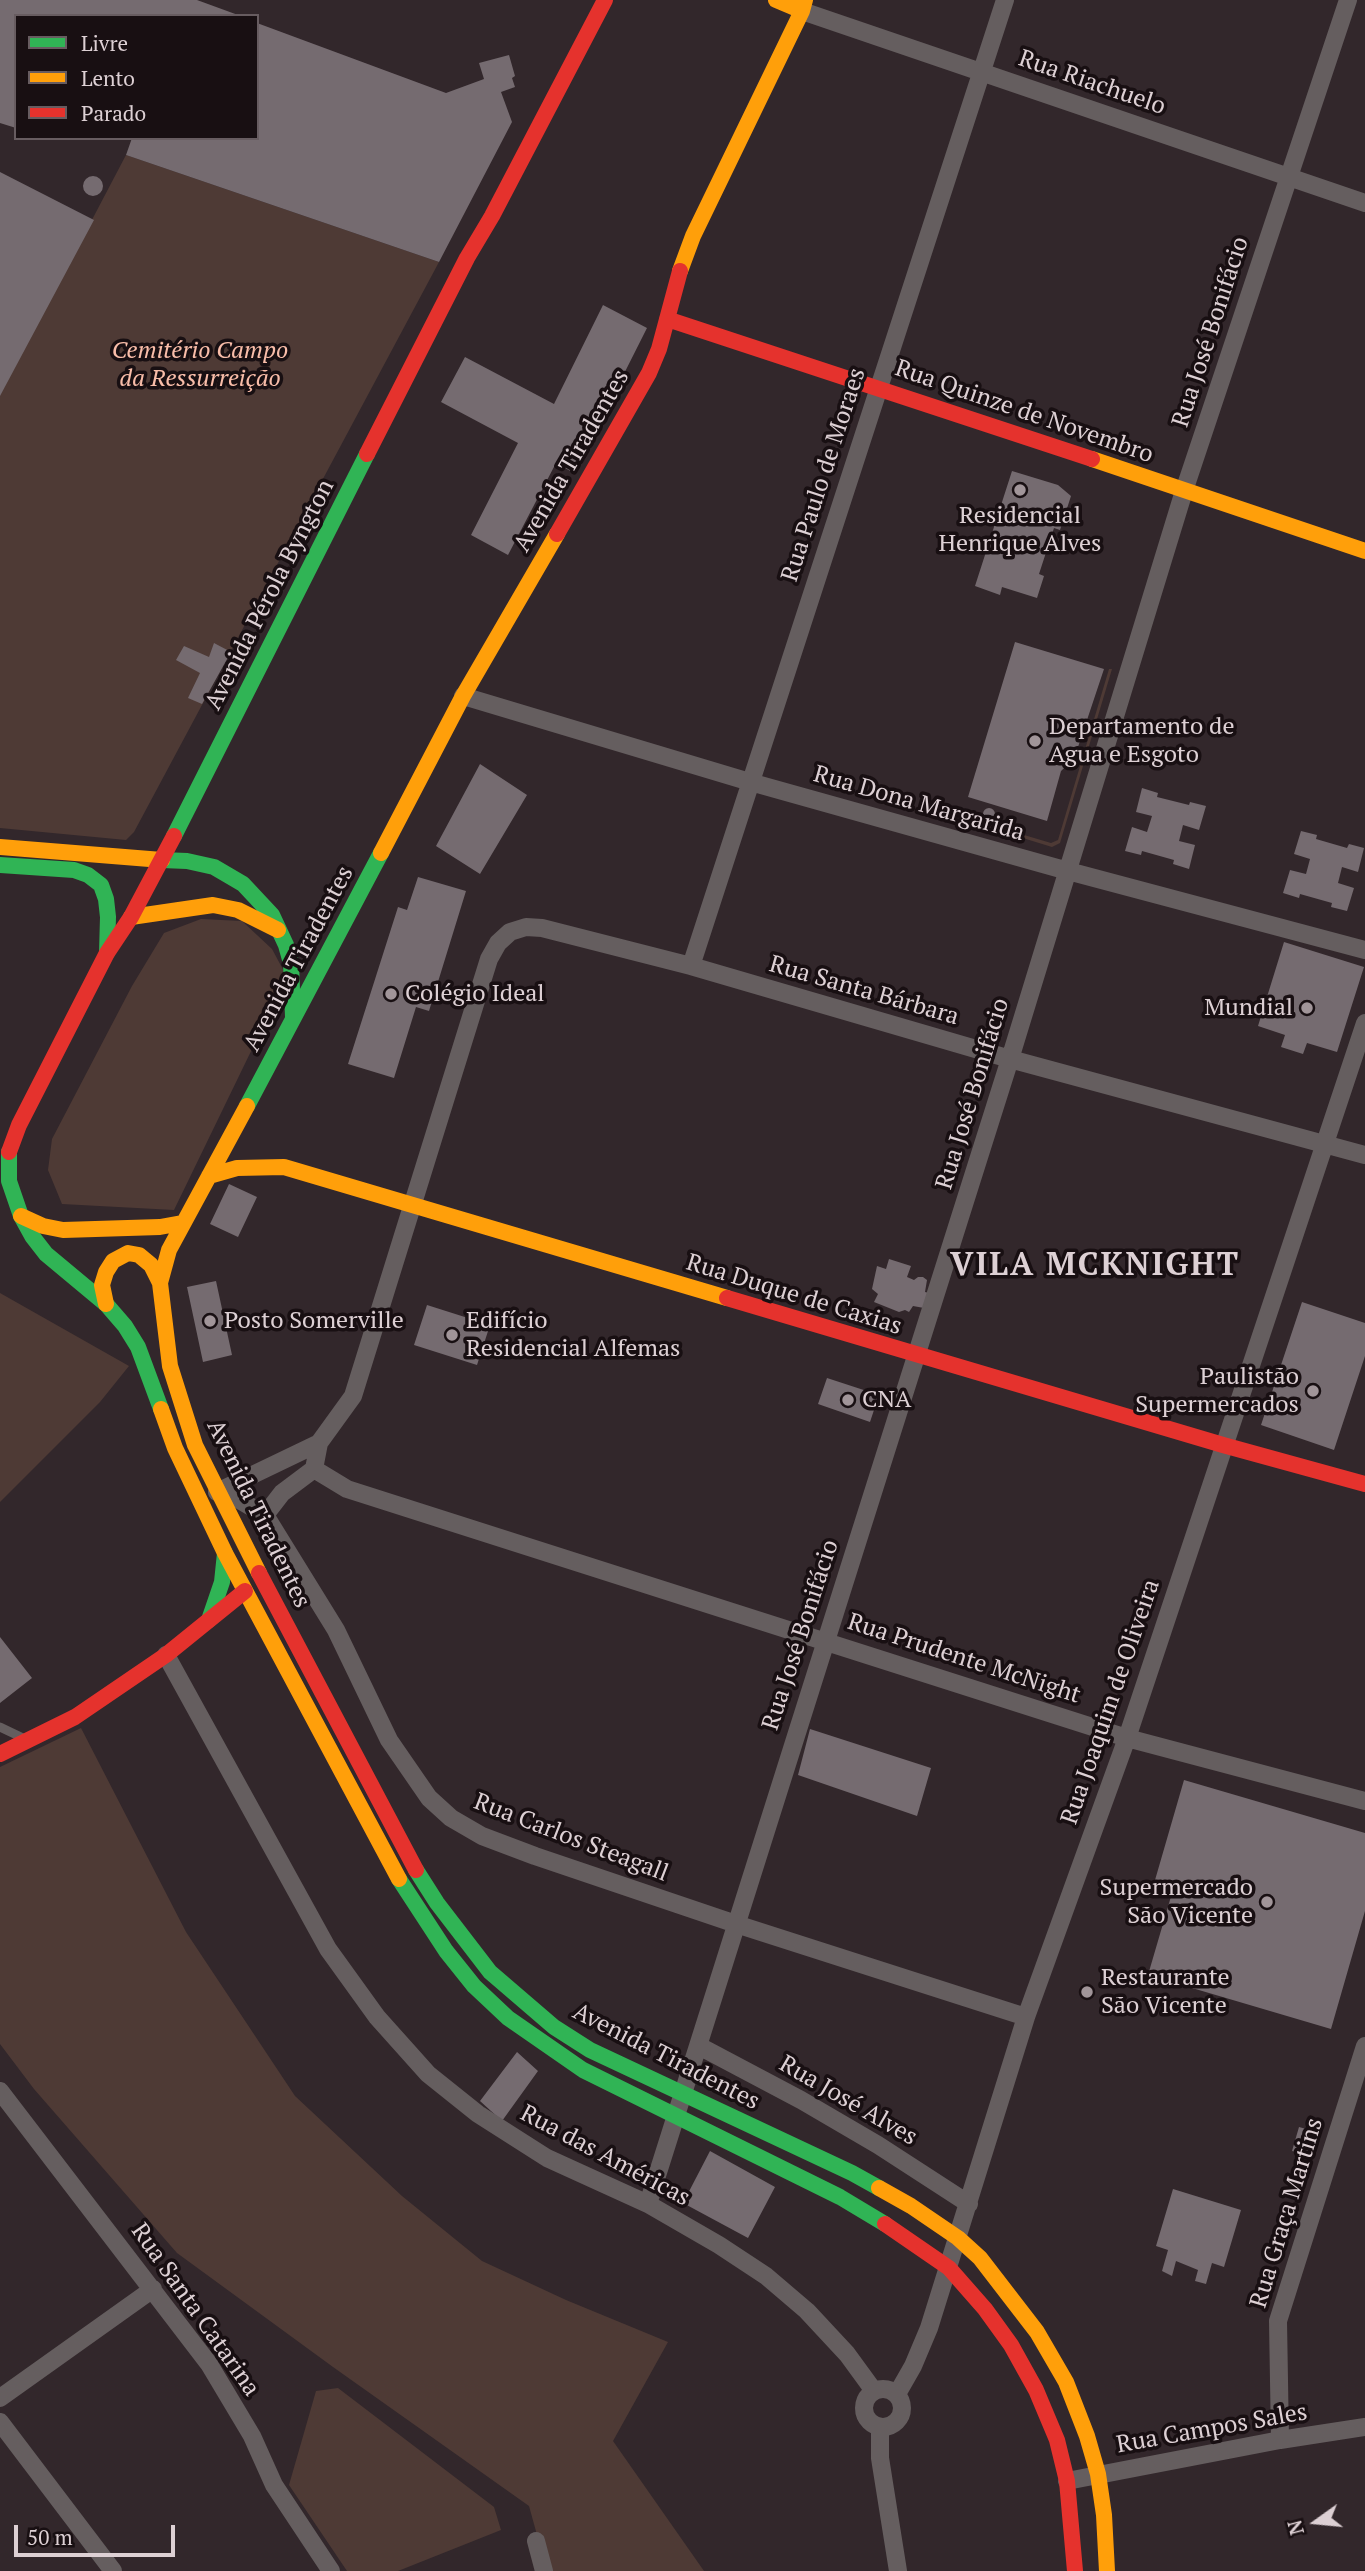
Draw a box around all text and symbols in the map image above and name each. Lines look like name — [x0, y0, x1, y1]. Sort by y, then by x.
legend — [14, 14, 259, 140]
text: Livre — [81, 29, 128, 57]
street label: Rua Riachuelo — [1015, 44, 1169, 122]
text: Lento — [81, 64, 135, 92]
text: Parado — [81, 99, 146, 127]
street label: Rua José Bonifácio — [1167, 233, 1255, 431]
park label: Cemitério Campo da Ressurreição — [112, 337, 288, 393]
street label: Rua Quinze de Novembro — [891, 354, 1157, 470]
street label: Avenida Tiradentes — [508, 365, 636, 557]
street label: Rua Paulo de Moraes — [776, 365, 872, 585]
street label: Avenida Pérola Byngton — [199, 475, 341, 715]
marker: Residencial Henrique Alves — [1012, 482, 1028, 498]
place label: Residencial Henrique Alves — [939, 502, 1101, 558]
place label: Departamento de Agua e Esgoto — [1049, 713, 1234, 769]
marker: Departamento de Agua e Esgoto — [1027, 733, 1043, 749]
street label: Rua Dona Margarida — [810, 760, 1028, 848]
street label: Avenida Tiradentes — [238, 861, 360, 1057]
street label: Rua Santa Bárbara — [766, 950, 962, 1032]
place label: Colégio Ideal — [405, 980, 545, 1008]
marker: Colégio Ideal — [383, 986, 399, 1002]
place label: Mundial — [1204, 994, 1293, 1022]
street label: Rua José Bonifácio — [930, 995, 1016, 1193]
marker: Mundial — [1299, 1000, 1315, 1016]
district label: VILA MCKNIGHT — [952, 1247, 1238, 1285]
street label: Rua Duque de Caxias — [683, 1249, 905, 1341]
place label: Posto Somerville — [224, 1307, 404, 1335]
place label: Edifício Residencial Alfemas — [466, 1307, 680, 1363]
marker: Posto Somerville — [202, 1313, 218, 1329]
marker: Edifício Residencial Alfemas — [444, 1327, 460, 1343]
place label: Paulistão Supermercados — [1135, 1363, 1299, 1419]
marker: Paulistão Supermercados — [1305, 1383, 1321, 1399]
place label: CNA — [862, 1386, 911, 1414]
marker: CNA — [840, 1392, 856, 1408]
street label: Avenida Tiradentes — [200, 1415, 316, 1613]
street label: Rua José Bonifácio — [757, 1536, 845, 1734]
street label: Rua Joaquim de Oliveira — [1056, 1576, 1166, 1828]
street label: Rua Prudente McNight — [844, 1608, 1084, 1710]
street label: Rua Carlos Steagall — [470, 1788, 672, 1888]
place label: Supermercado São Vicente — [1100, 1874, 1253, 1930]
marker: Supermercado São Vicente — [1259, 1894, 1275, 1910]
place label: Restaurante São Vicente — [1101, 1964, 1230, 2020]
marker: Restaurante São Vicente — [1079, 1984, 1095, 2000]
street label: Avenida Tiradentes — [568, 1997, 764, 2117]
street label: Rua José Alves — [774, 2050, 922, 2152]
street label: Rua das Américas — [515, 2099, 695, 2213]
street label: Rua Graça Martins — [1244, 2115, 1330, 2311]
street label: Rua Santa Catarina — [125, 2218, 265, 2402]
street label: Rua Campos Sales — [1114, 2398, 1310, 2460]
north arrow — [1281, 2487, 1351, 2557]
scale bar — [18, 2512, 178, 2556]
text: N — [1281, 2517, 1309, 2538]
text: 50 m — [27, 2523, 73, 2551]

